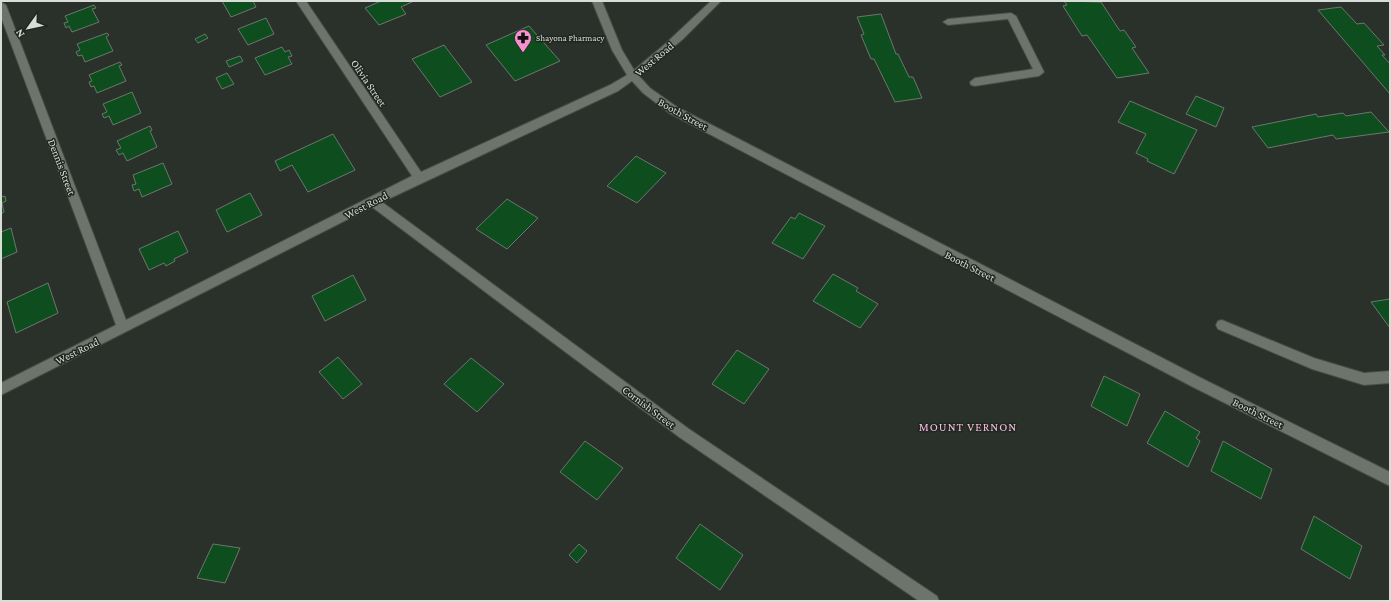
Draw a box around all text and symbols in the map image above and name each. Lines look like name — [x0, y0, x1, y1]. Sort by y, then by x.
north arrow — [8, 8, 48, 48]
text: N — [12, 27, 27, 40]
pharmacy icon: Shayona Pharmacy — [513, 28, 533, 53]
place label: Shayona Pharmacy — [536, 33, 605, 43]
street label: West Road — [632, 39, 676, 79]
street label: Olivia Street — [349, 57, 389, 109]
street label: Booth Street — [656, 96, 710, 133]
street label: Dennis Street — [46, 137, 78, 197]
street label: West Road — [342, 189, 390, 221]
street label: Booth Street — [943, 248, 997, 284]
street label: West Road — [53, 335, 101, 367]
street label: Cornish Street — [620, 383, 678, 431]
street label: Booth Street — [1231, 396, 1285, 430]
district label: MOUNT VERNON — [919, 420, 1017, 434]

